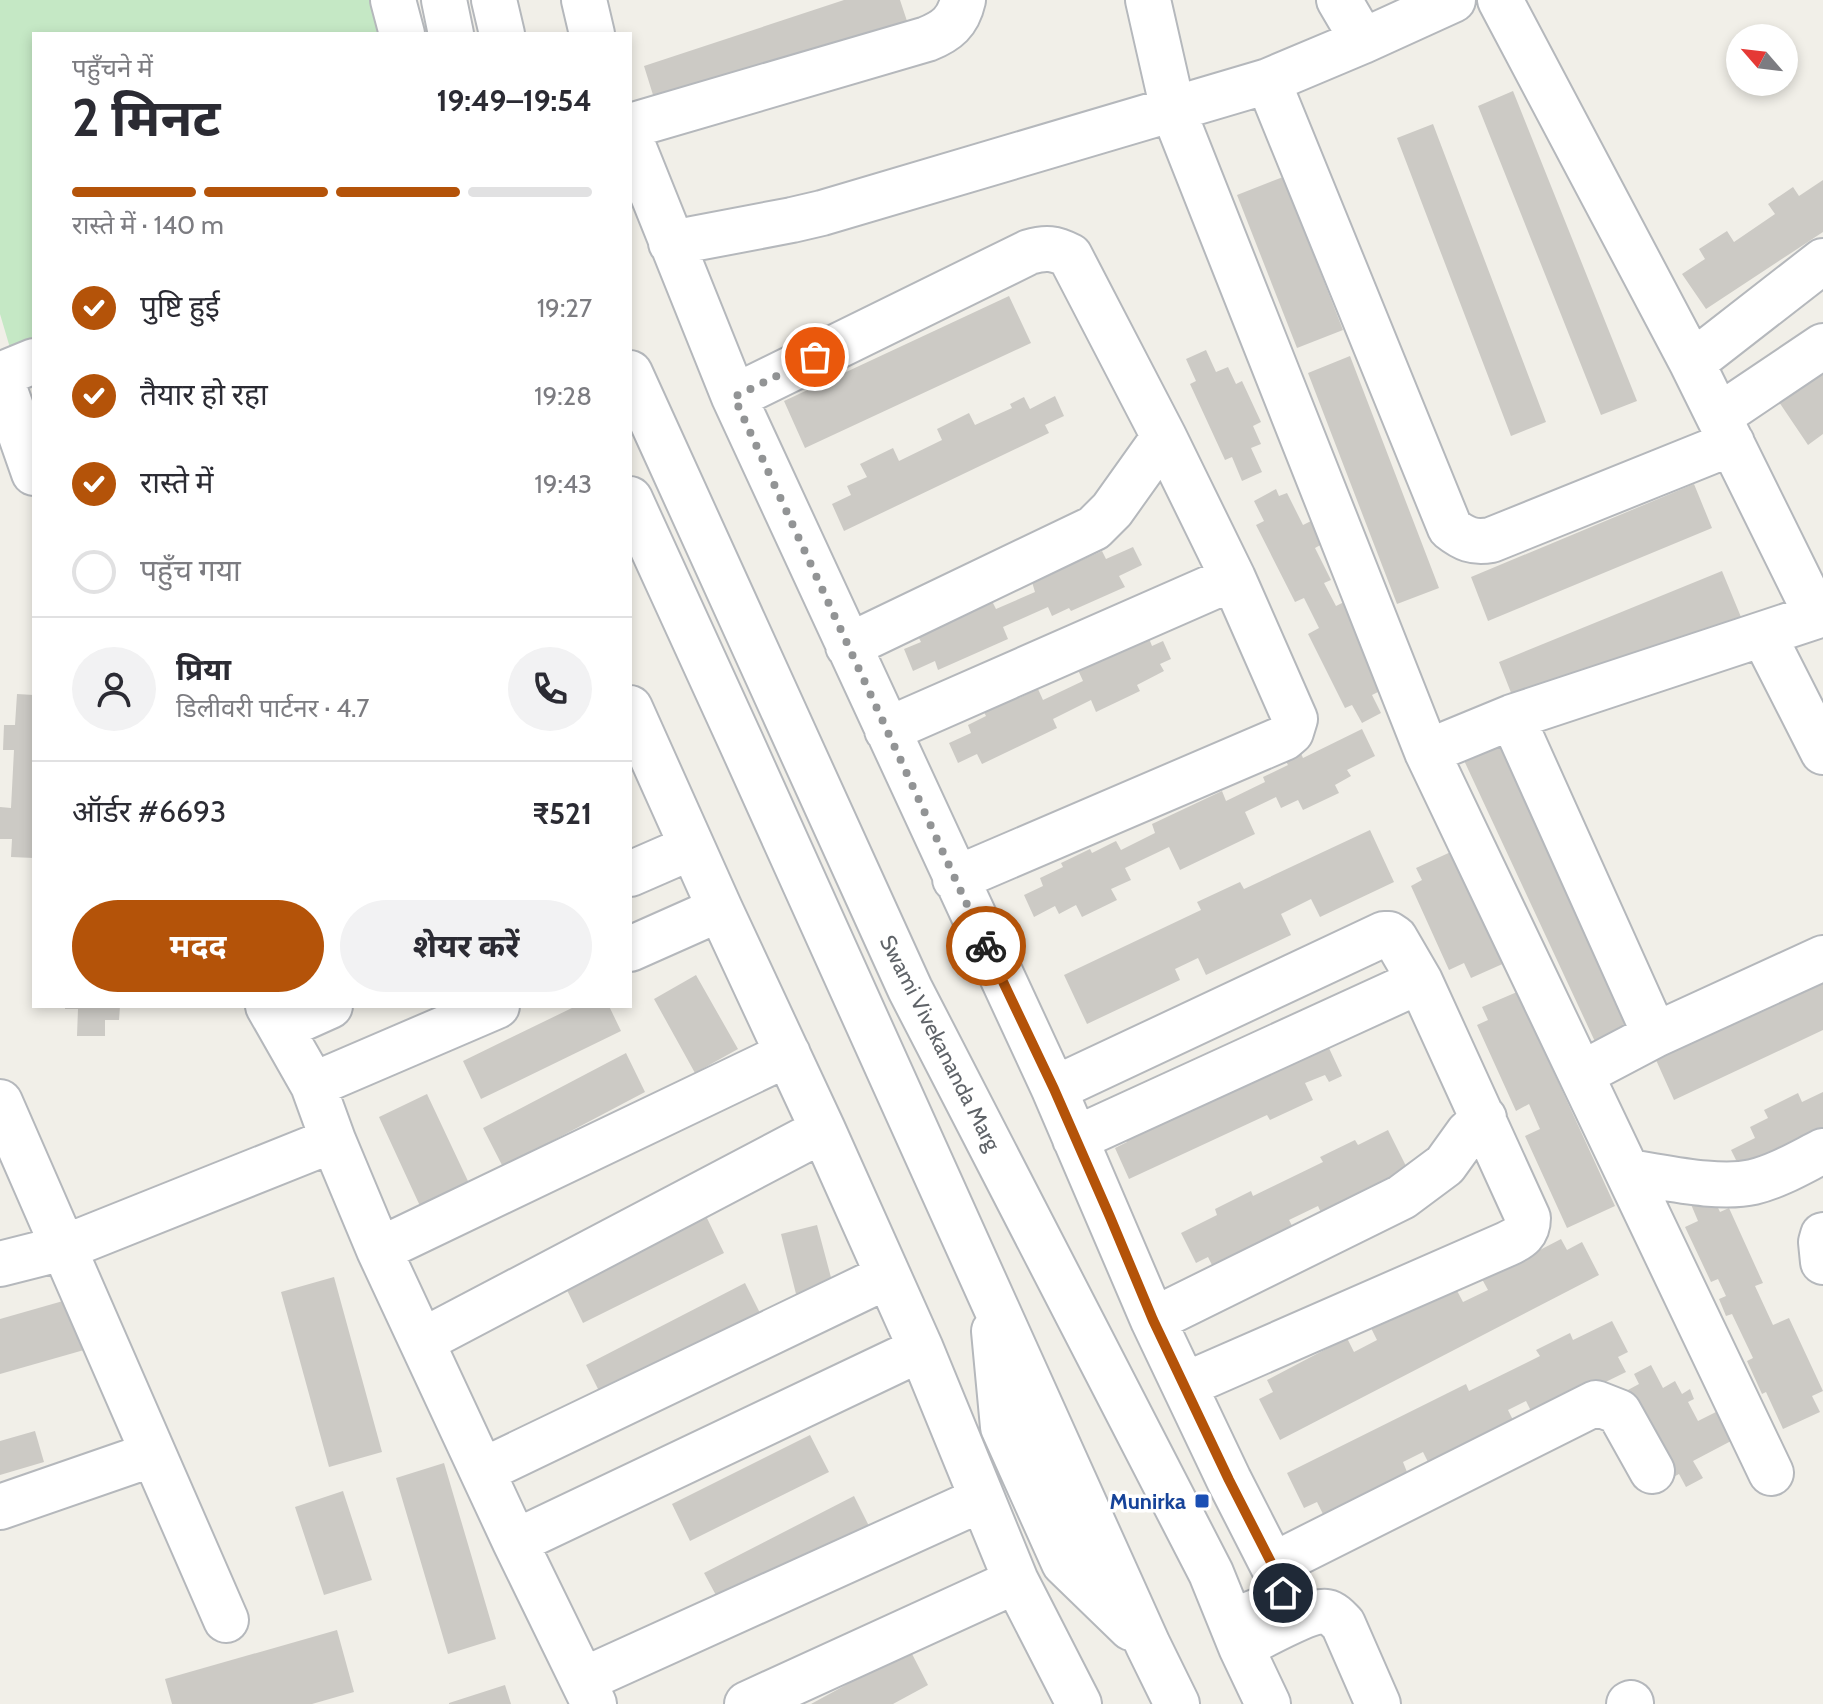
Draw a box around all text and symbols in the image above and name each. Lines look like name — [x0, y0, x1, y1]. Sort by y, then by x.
north arrow — [1726, 24, 1798, 96]
map controls — [1726, 24, 1798, 96]
text: पहुँचने में — [72, 52, 153, 84]
text: 19:49–19:54 — [436, 82, 592, 119]
text: 2 मिनट — [72, 86, 220, 149]
text: रास्ते में · 140 m — [72, 209, 224, 241]
icon: check — [72, 286, 116, 330]
text: पुष्टि हुई — [140, 288, 220, 325]
text: 19:27 — [537, 292, 592, 324]
pin — [781, 323, 849, 391]
icon: bag — [793, 335, 837, 379]
icon: check — [72, 374, 116, 418]
text: तैयार हो रहा — [140, 376, 268, 413]
text: 19:28 — [534, 380, 592, 412]
icon: check — [72, 462, 116, 506]
text: रास्ते में — [140, 464, 214, 501]
text: 19:43 — [534, 468, 592, 500]
text: पहुँच गया — [140, 552, 241, 589]
button: person — [72, 647, 156, 731]
button: phone — [508, 647, 592, 731]
text: प्रिया — [176, 651, 231, 688]
text: डिलीवरी पार्टनर · 4.7 — [176, 692, 369, 724]
text: ऑर्डर #6693 — [72, 793, 226, 830]
text: ₹521 — [533, 795, 592, 832]
button: मदद — [72, 900, 324, 992]
button: शेयर करें — [340, 900, 592, 992]
courier — [946, 906, 1026, 986]
icon: bike — [964, 924, 1008, 968]
street label: Swami Vivekananda Marg — [874, 931, 1007, 1156]
place label: Munirka — [1110, 1488, 1186, 1515]
marker: Munirka — [1193, 1492, 1211, 1510]
pin — [1249, 1559, 1317, 1627]
icon: home — [1261, 1571, 1305, 1615]

